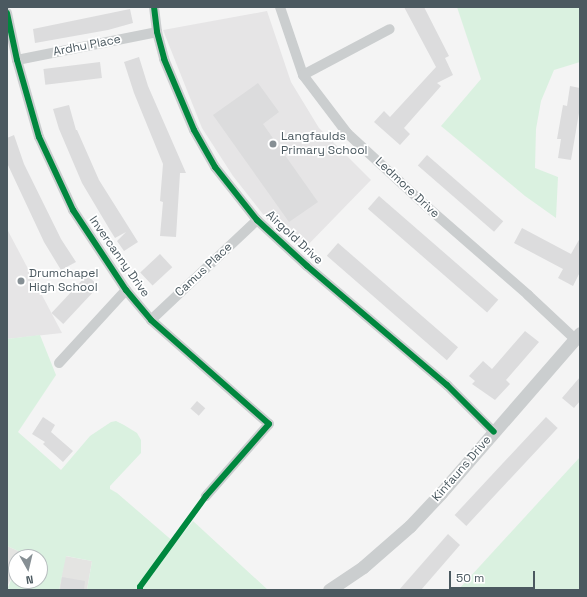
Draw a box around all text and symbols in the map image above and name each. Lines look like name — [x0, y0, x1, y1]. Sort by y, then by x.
street label: Ardhu Place — [52, 32, 122, 60]
place label: Langfaulds Primary School — [281, 130, 368, 158]
marker: Langfaulds Primary School — [268, 139, 278, 149]
street label: Ledmore Drive — [372, 155, 442, 221]
street label: Airgold Drive — [263, 208, 325, 268]
street label: Invercanny Drive — [86, 214, 152, 300]
street label: Camus Place — [172, 240, 236, 300]
place label: Drumchapel High School — [29, 267, 98, 295]
marker: Drumchapel High School — [16, 276, 26, 286]
street label: Kinfauns Drive — [430, 433, 494, 505]
north arrow — [8, 549, 48, 589]
scale bar — [451, 563, 537, 589]
text: 50 m — [456, 570, 484, 586]
text: N — [25, 572, 34, 587]

